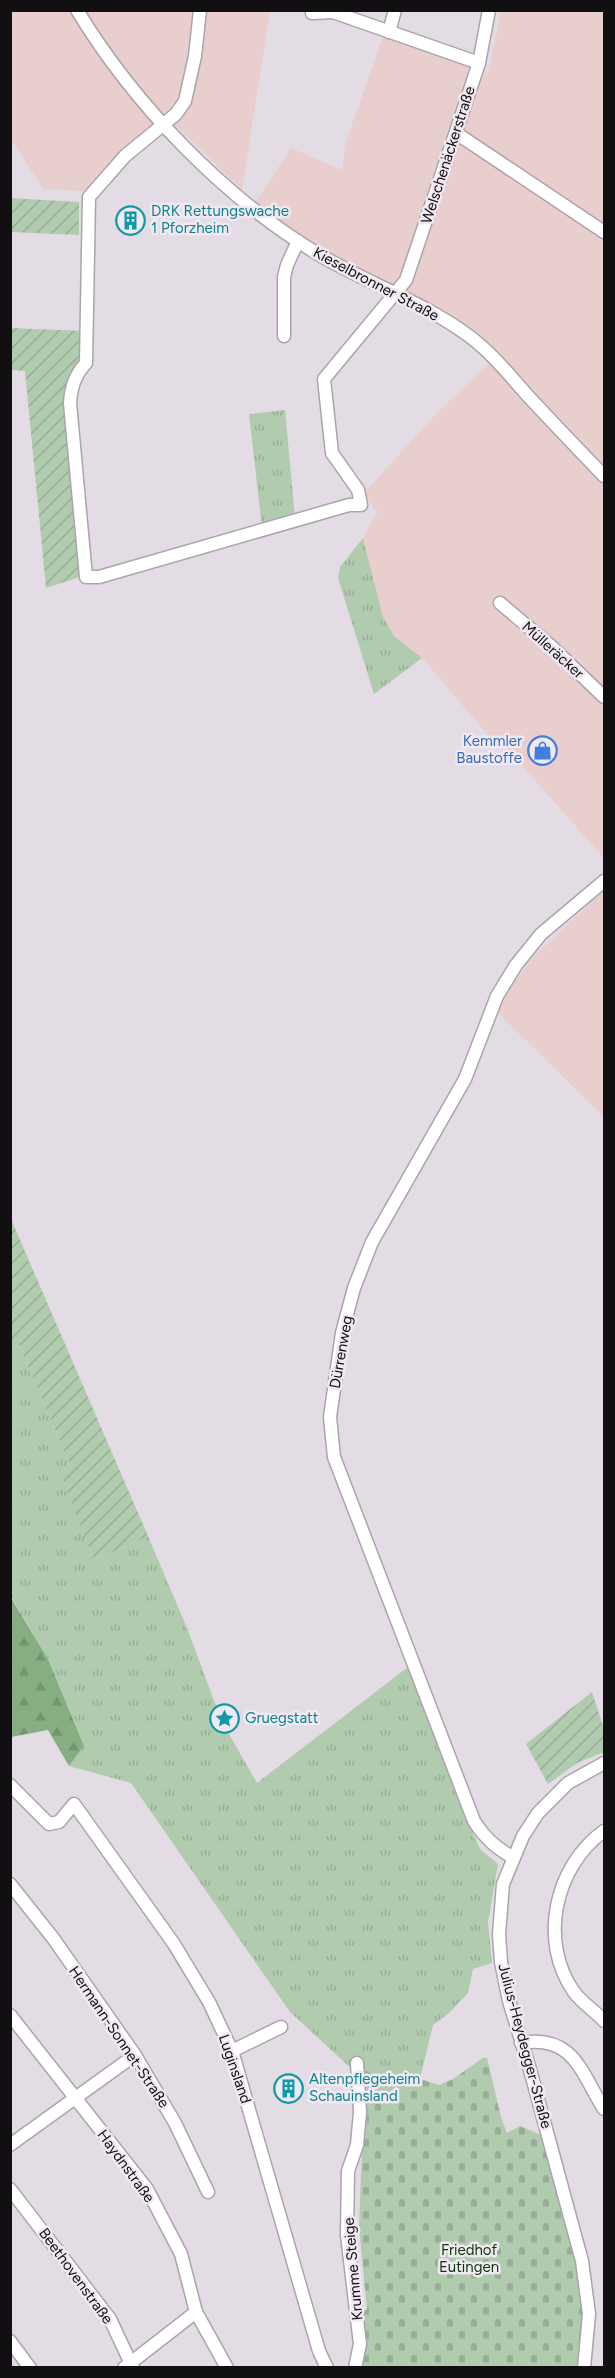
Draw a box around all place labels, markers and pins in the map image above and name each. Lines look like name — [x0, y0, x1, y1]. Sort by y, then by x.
place label: DRK Rettungswache 1 Pforzheim — [151, 202, 289, 237]
building icon: DRK Rettungswache 1 Pforzheim — [114, 204, 146, 236]
place label: Kemmler Baustoffe — [456, 732, 522, 767]
shop icon: Kemmler Baustoffe — [527, 734, 559, 766]
place icon: Gruegstatt — [208, 1702, 240, 1734]
place label: Gruegstatt — [245, 1709, 319, 1727]
place label: Altenpflegeheim Schauinsland — [309, 2070, 420, 2105]
building icon: Altenpflegeheim Schauinsland — [272, 2072, 304, 2104]

